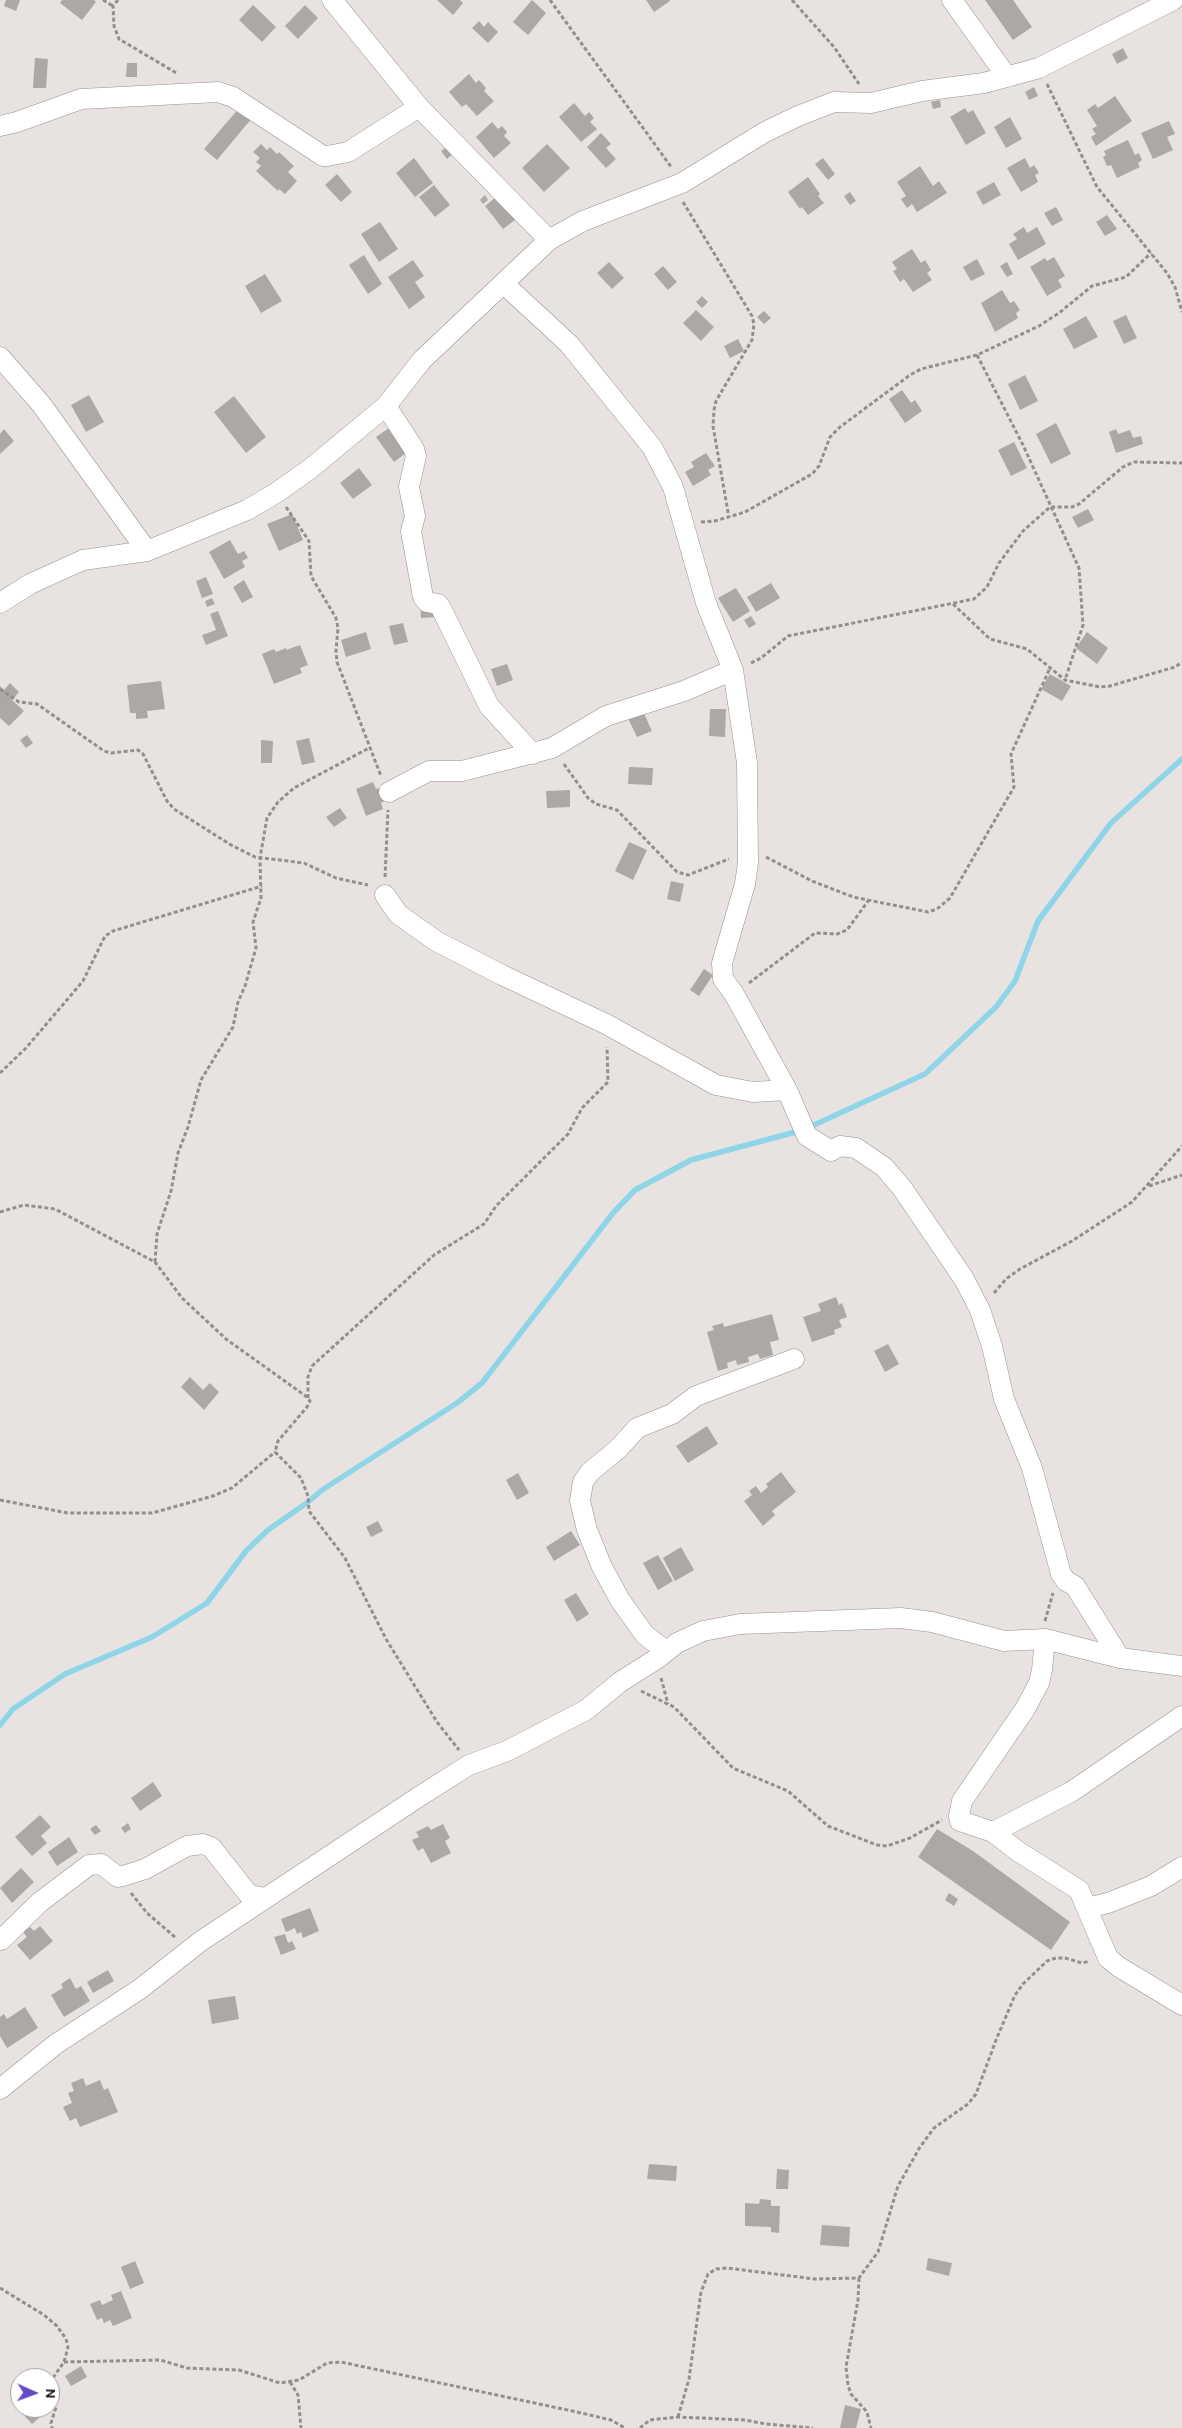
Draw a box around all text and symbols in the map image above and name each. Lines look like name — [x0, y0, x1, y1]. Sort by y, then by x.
north arrow — [10, 2368, 60, 2418]
text: N — [41, 2388, 58, 2399]

